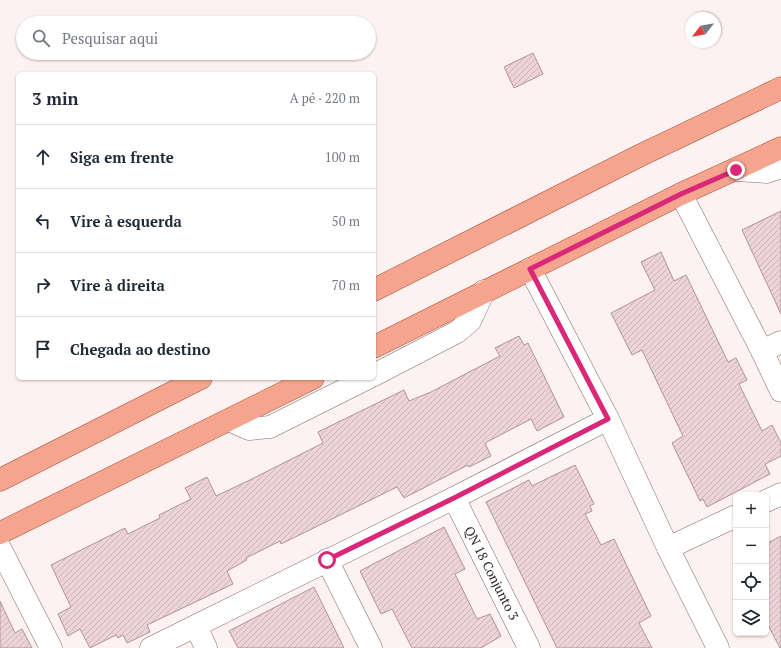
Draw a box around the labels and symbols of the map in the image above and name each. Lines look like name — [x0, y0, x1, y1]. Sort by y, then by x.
north arrow — [685, 12, 721, 48]
route end — [727, 161, 745, 179]
street label: QN 18 Conjunto 3 — [461, 523, 524, 623]
route start — [318, 551, 336, 569]

